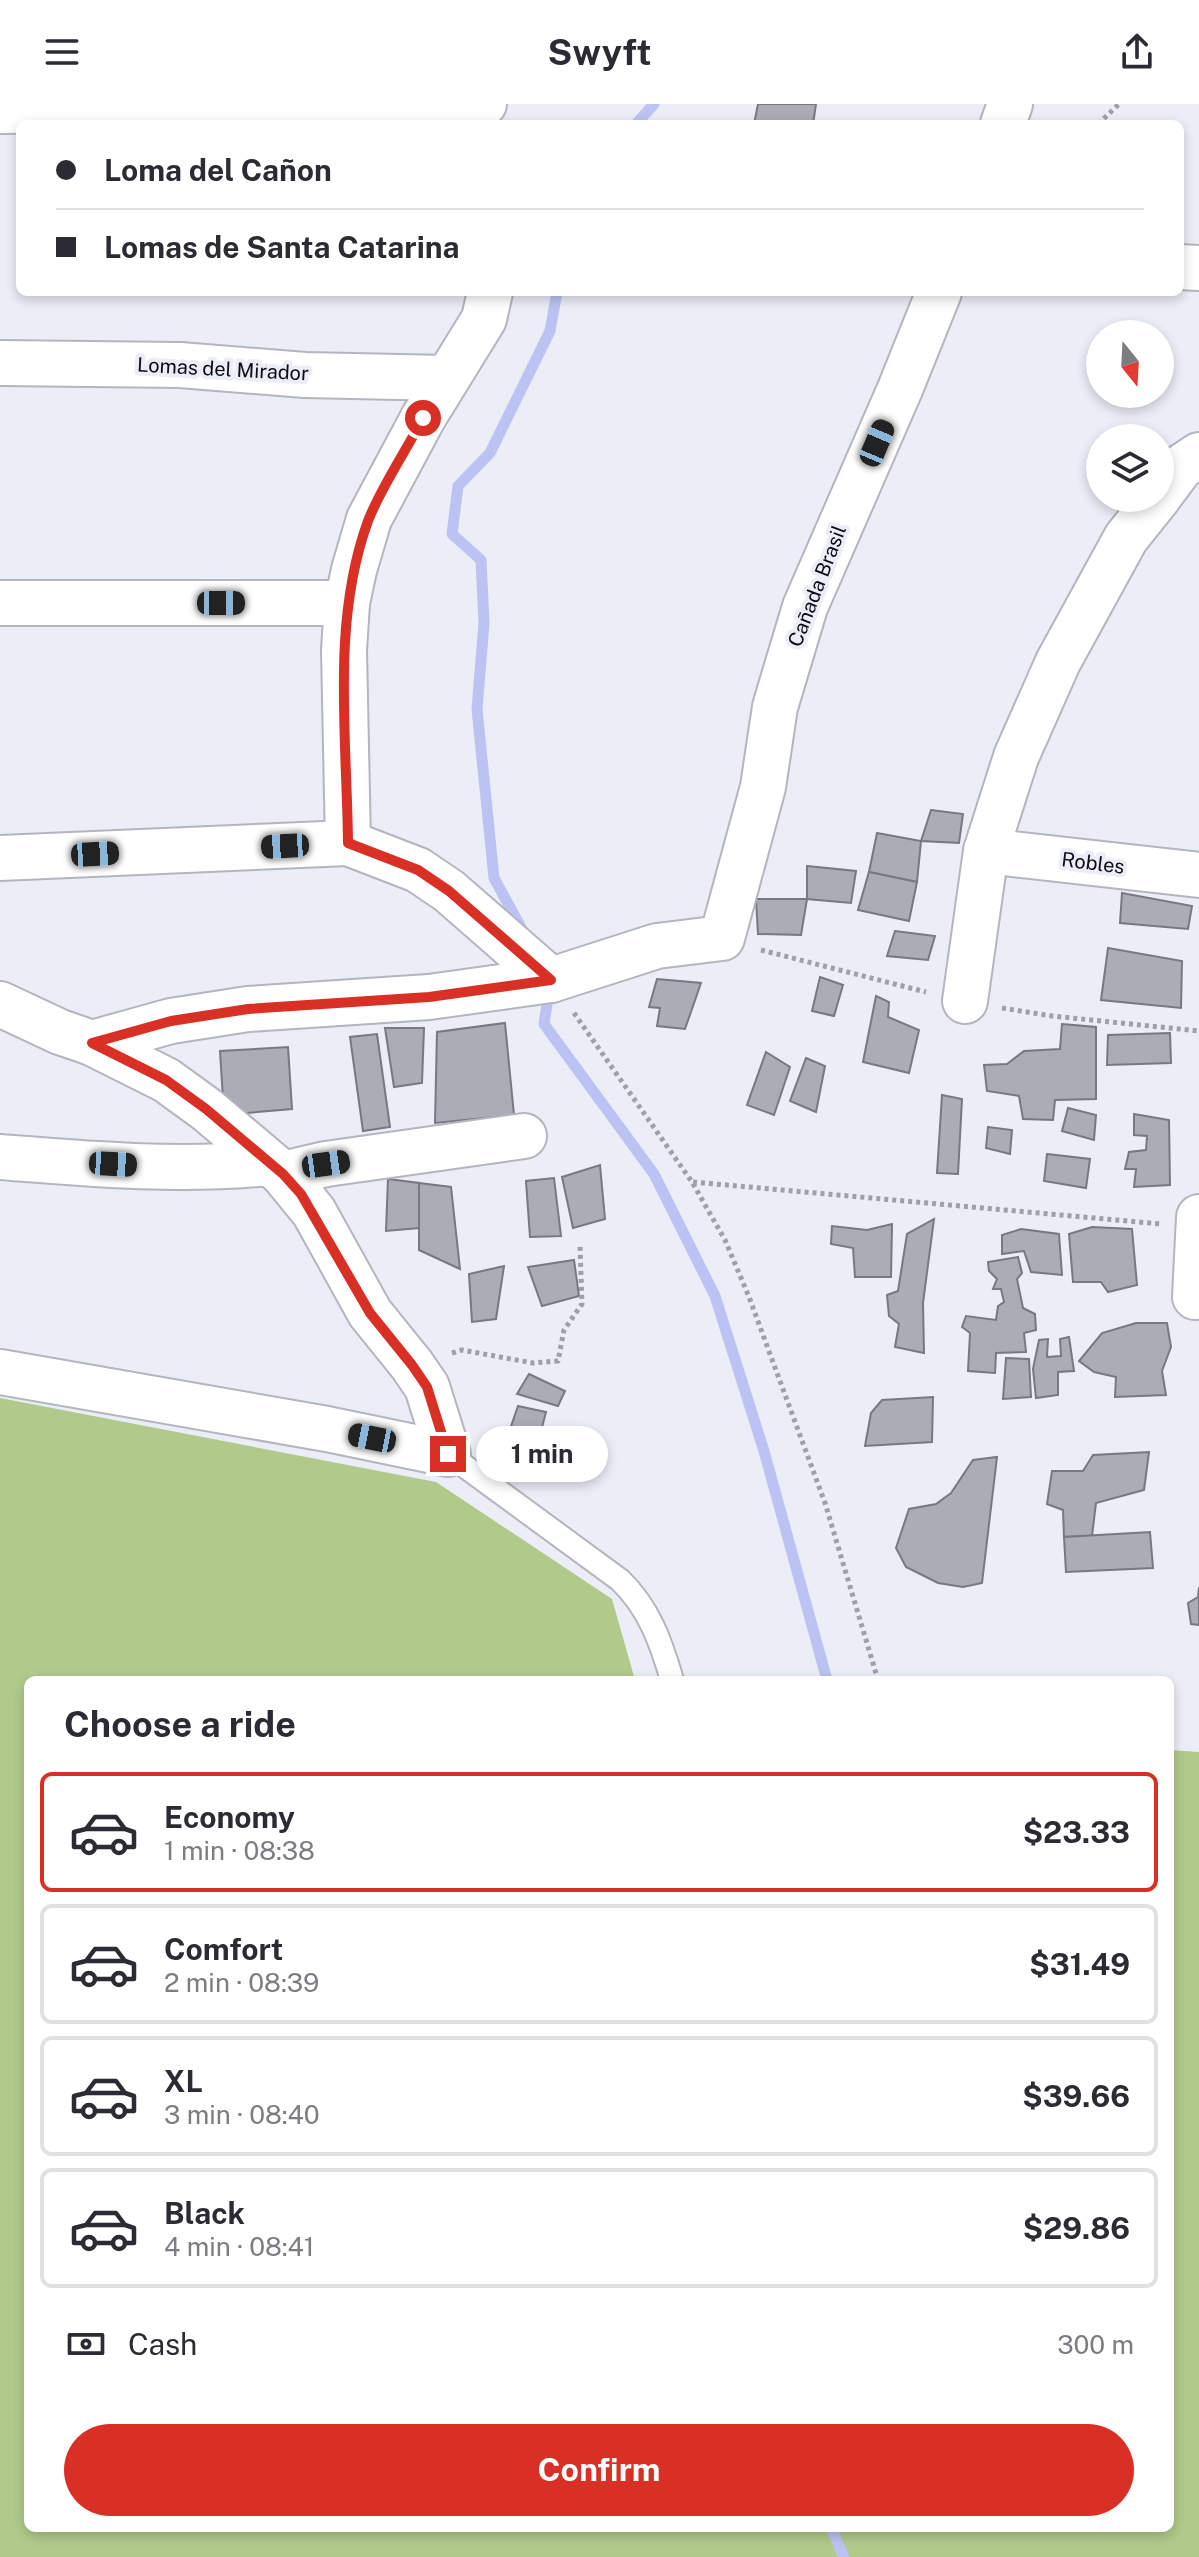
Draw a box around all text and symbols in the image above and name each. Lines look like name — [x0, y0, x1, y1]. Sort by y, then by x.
icon: menu — [40, 30, 84, 74]
icon: share — [1115, 30, 1159, 74]
text: Swyft — [548, 31, 651, 73]
text: Loma del Cañon — [104, 152, 332, 188]
text: Lomas de Santa Catarina — [104, 229, 460, 265]
north arrow — [1086, 320, 1174, 408]
map controls — [1086, 320, 1174, 512]
street label: Lomas del Mirador — [137, 353, 310, 385]
route start — [405, 400, 441, 436]
car — [857, 416, 897, 470]
button: layers — [1086, 424, 1174, 512]
street label: Cañada Brasil — [783, 522, 851, 650]
car — [197, 591, 245, 615]
car — [260, 833, 310, 859]
car — [70, 841, 120, 867]
street label: Robles — [1060, 847, 1126, 879]
car — [301, 1149, 351, 1179]
car — [88, 1151, 138, 1177]
car — [346, 1422, 398, 1454]
callout: 1 min — [476, 1426, 608, 1482]
route end — [430, 1436, 466, 1472]
text: 1 min — [511, 1438, 573, 1469]
text: Choose a ride — [64, 1703, 296, 1745]
icon: car — [68, 1796, 140, 1868]
text: Economy — [164, 1799, 295, 1835]
text: $23.33 — [1023, 1814, 1130, 1850]
text: 1 min · 08:38 — [164, 1835, 315, 1866]
icon: car — [68, 1928, 140, 2000]
text: Comfort — [164, 1931, 283, 1967]
text: $31.49 — [1029, 1946, 1130, 1982]
text: 2 min · 08:39 — [164, 1967, 319, 1998]
icon: car — [68, 2060, 140, 2132]
text: XL — [164, 2063, 203, 2099]
text: $39.66 — [1022, 2078, 1130, 2114]
text: 3 min · 08:40 — [164, 2099, 320, 2130]
icon: car — [68, 2192, 140, 2264]
text: Black — [164, 2195, 245, 2231]
text: $29.86 — [1023, 2210, 1130, 2246]
text: 4 min · 08:41 — [164, 2231, 314, 2262]
icon: cash — [64, 2322, 108, 2366]
text: Cash — [128, 2326, 197, 2362]
text: 300 m — [1057, 2329, 1134, 2360]
button: Confirm — [64, 2424, 1134, 2516]

